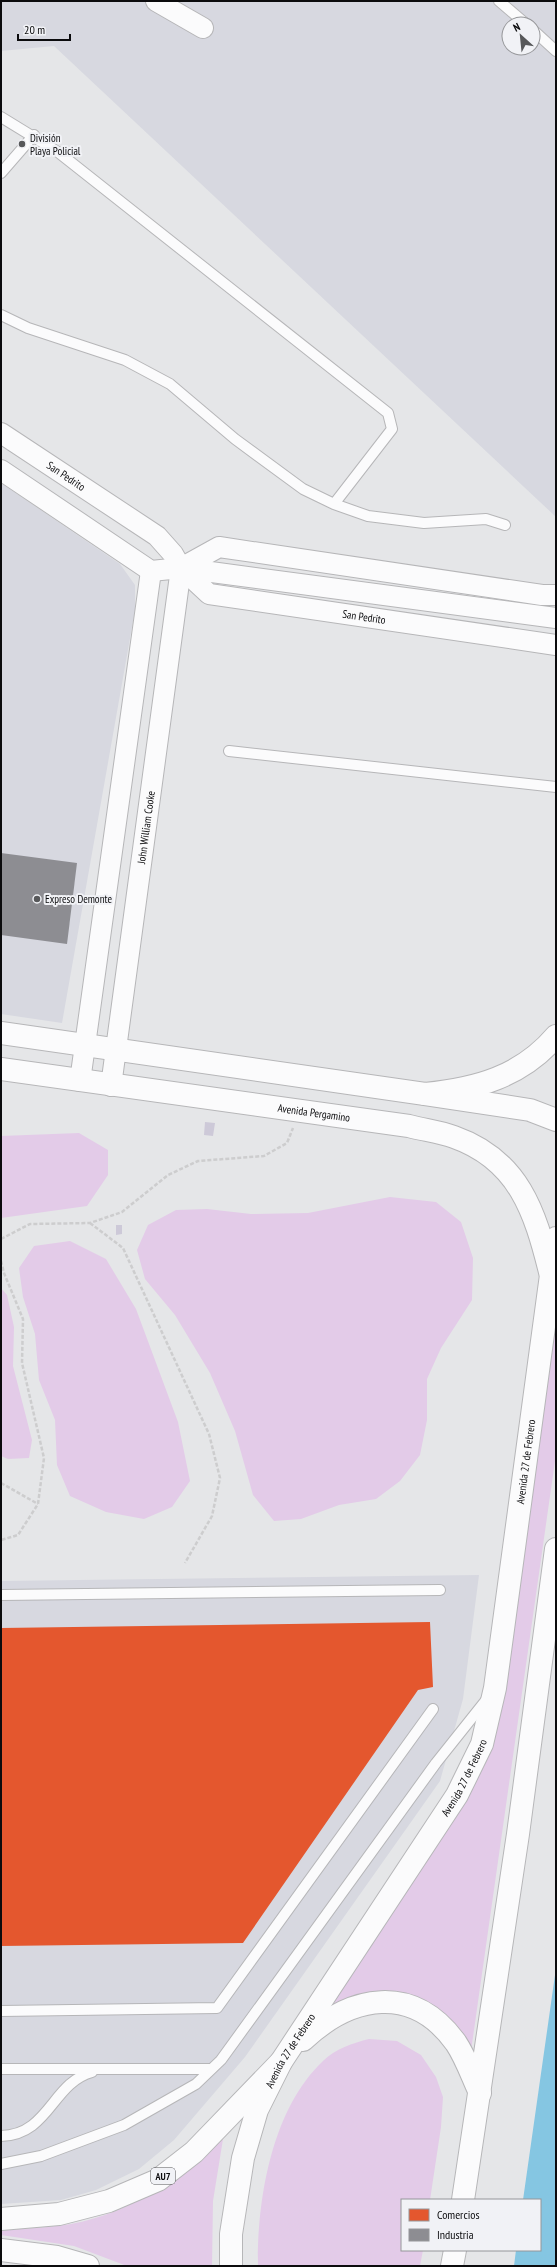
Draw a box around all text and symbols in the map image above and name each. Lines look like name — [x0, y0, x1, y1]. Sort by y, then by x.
scale bar — [18, 16, 70, 42]
north arrow — [501, 16, 541, 56]
text: N — [511, 19, 522, 35]
text: 20 m — [24, 22, 45, 37]
place label: División Playa Policial — [30, 131, 81, 158]
marker: División Playa Policial — [17, 139, 27, 149]
street label: San Pedrito — [44, 458, 88, 494]
street label: San Pedrito — [341, 607, 387, 627]
street label: John William Cooke — [134, 790, 158, 866]
place label: Expreso Demonte — [45, 892, 112, 906]
marker: Expreso Demonte — [32, 894, 42, 904]
street label: Avenida Pergamino — [277, 1101, 351, 1125]
street label: Avenida 27 de Febrero — [513, 1418, 538, 1505]
street label: Avenida 27 de Febrero — [438, 1738, 490, 1819]
street label: Avenida 27 de Febrero — [262, 2010, 318, 2090]
road number: AU7 — [151, 2168, 175, 2184]
legend — [401, 2199, 541, 2251]
text: Comercios — [437, 2207, 480, 2222]
text: Industria — [437, 2227, 474, 2242]

